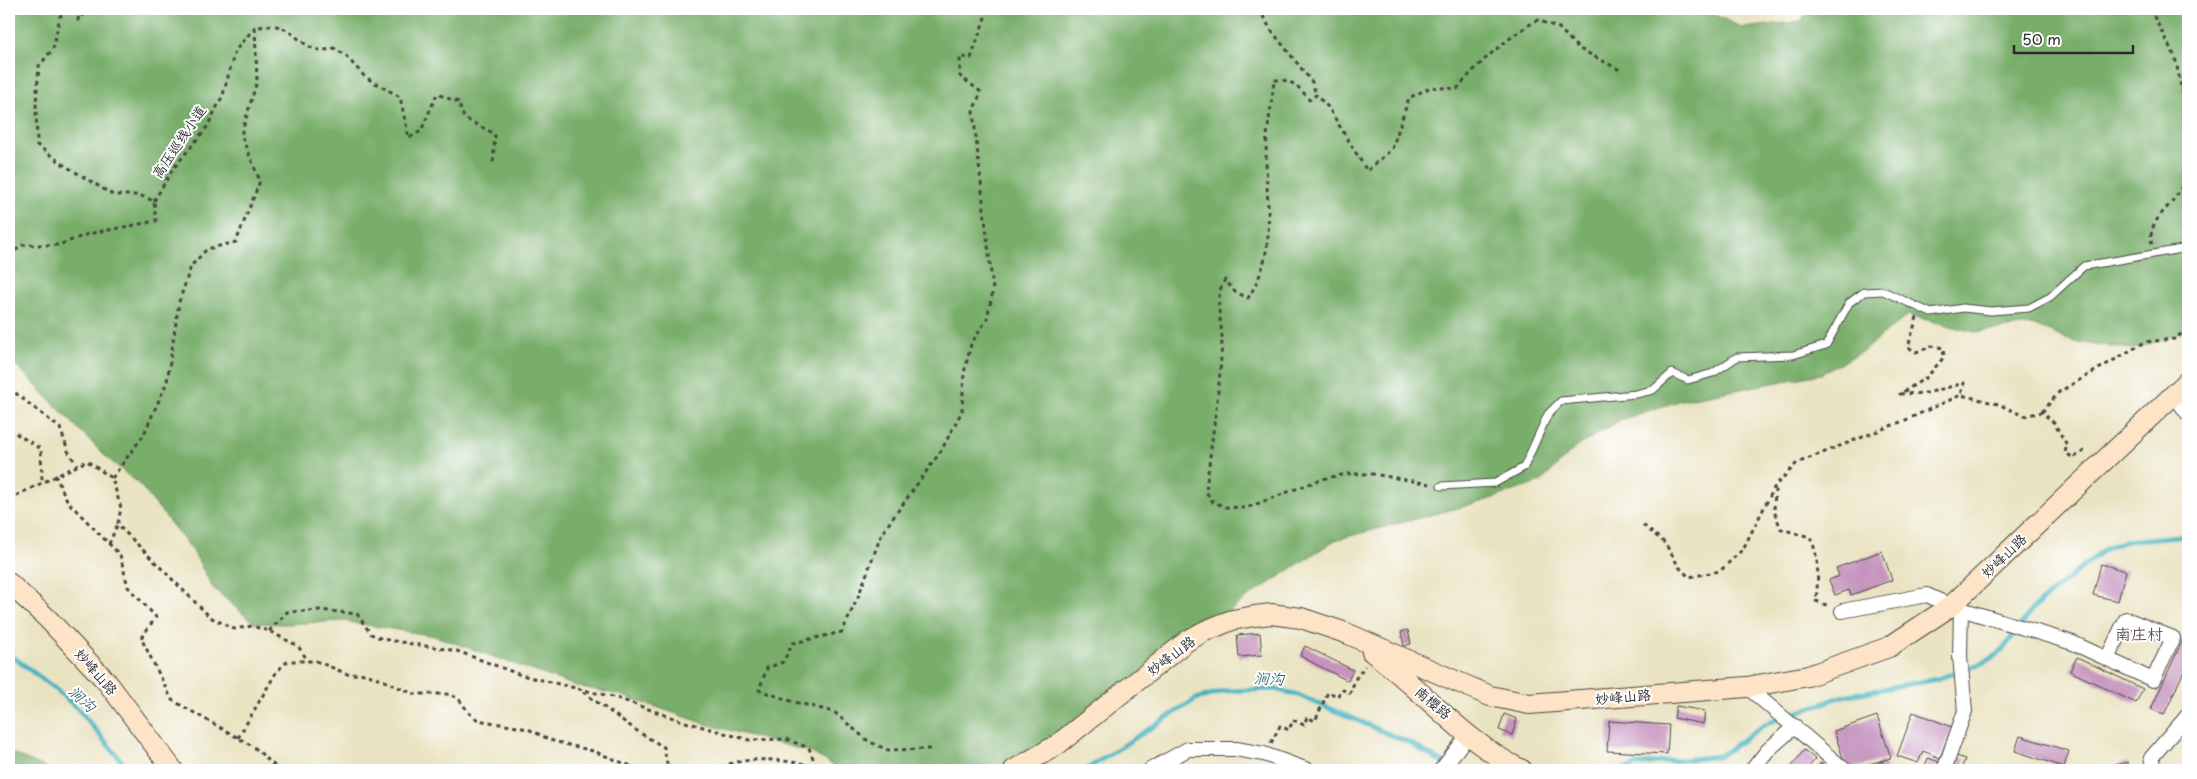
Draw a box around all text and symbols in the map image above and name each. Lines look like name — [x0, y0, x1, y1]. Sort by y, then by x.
scale bar — [2014, 22, 2133, 54]
text: 50 m — [2022, 27, 2061, 50]
street label: 高压巡线小道 — [146, 101, 211, 182]
street label: 妙峰山路 — [1976, 529, 2031, 583]
district label: 南庄村 — [2115, 621, 2163, 645]
street label: 妙峰山路 — [1142, 630, 1199, 681]
street label: 妙峰山路 — [70, 644, 123, 700]
water label: 涧沟 — [1253, 665, 1287, 690]
water label: 涧沟 — [64, 679, 103, 718]
street label: 南樱路 — [1410, 681, 1456, 724]
street label: 妙峰山路 — [1594, 684, 1652, 709]

